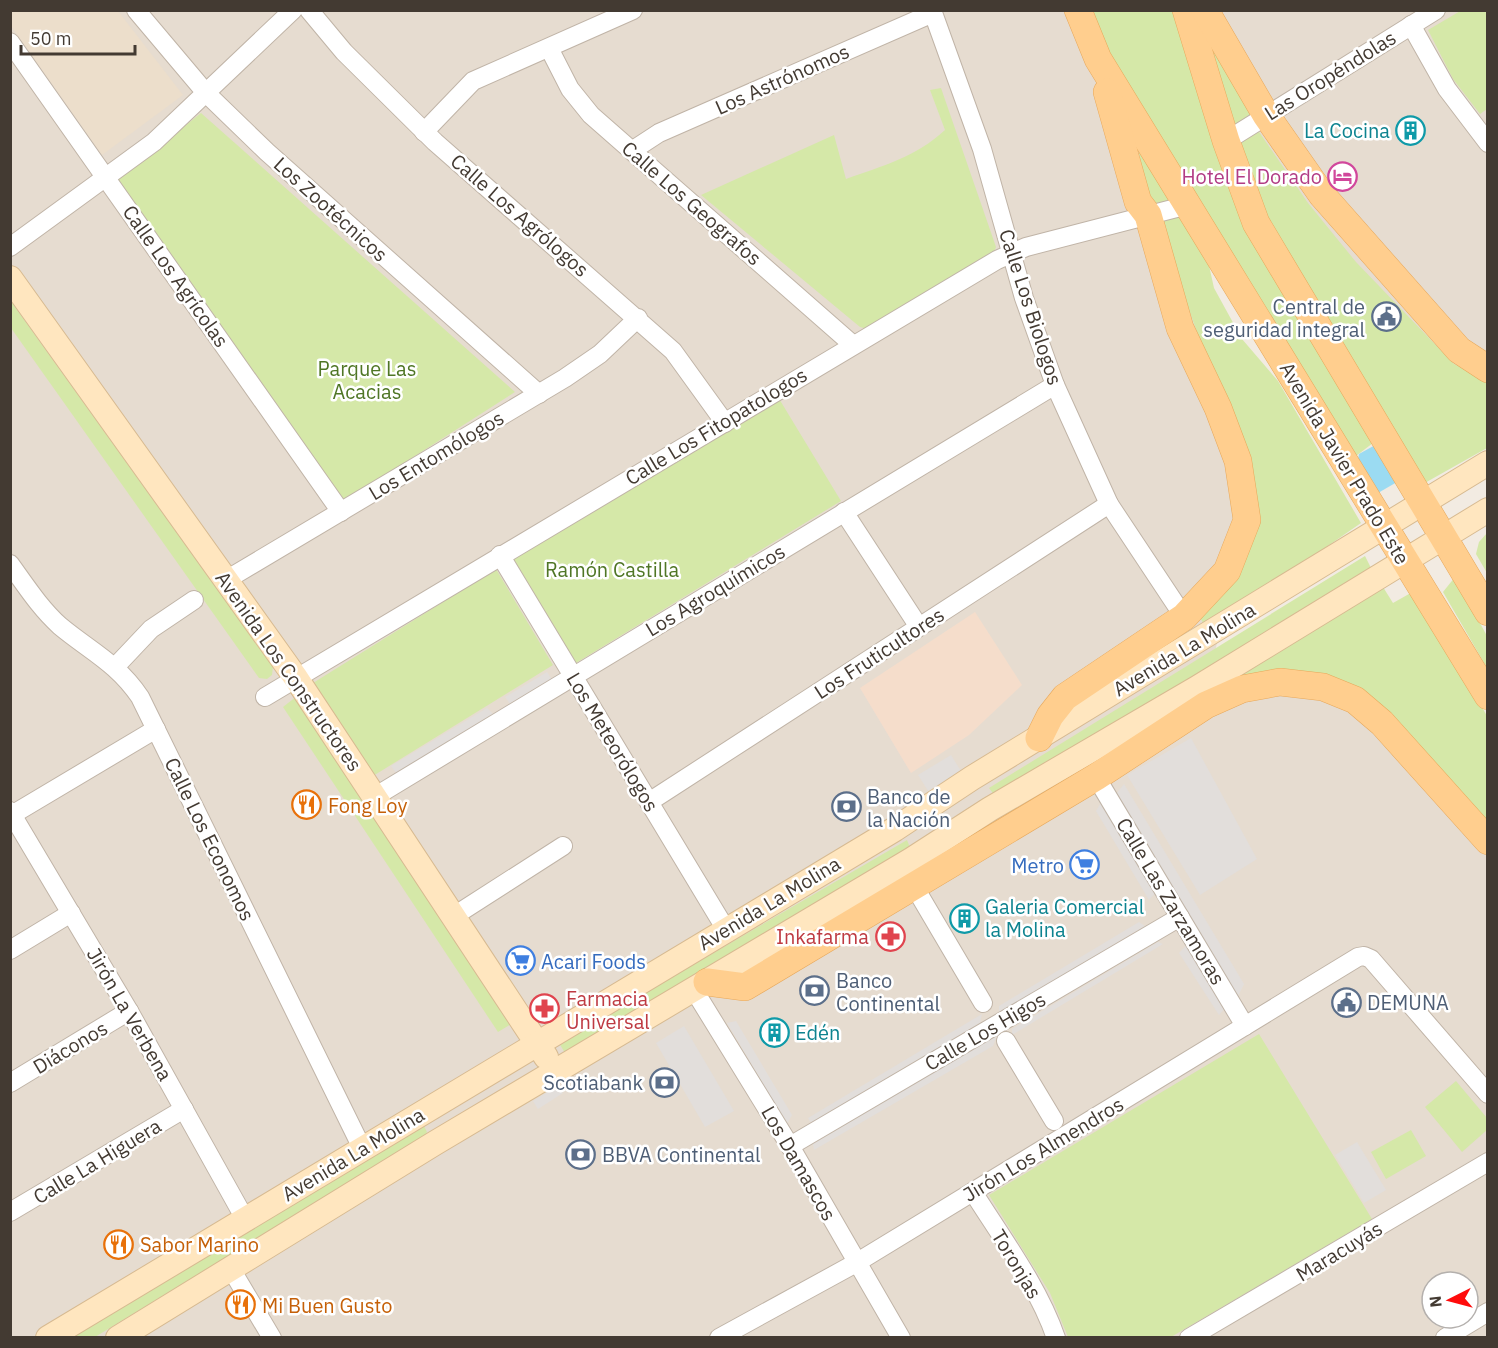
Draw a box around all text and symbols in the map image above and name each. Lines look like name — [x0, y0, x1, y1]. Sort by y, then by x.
scale bar — [21, 18, 135, 56]
street label: Las Oropéndolas — [1259, 24, 1401, 126]
text: 50 m — [30, 27, 72, 50]
street label: Los Astrónomos — [711, 37, 853, 121]
building icon: La Cocina — [1395, 114, 1427, 146]
place label: La Cocina — [1304, 117, 1390, 144]
street label: Calle Los Geografos — [616, 135, 768, 271]
street label: Calle Los Agrólogos — [445, 147, 595, 283]
street label: Los Zootécnicos — [268, 151, 394, 267]
hotel icon: Hotel El Dorado — [1327, 160, 1359, 192]
place label: Hotel El Dorado — [1181, 163, 1322, 190]
street label: Calle Los Agrícolas — [117, 200, 235, 352]
street label: Calle Los Biologos — [993, 226, 1069, 388]
place label: Central de seguridad integral — [1203, 293, 1365, 343]
public building icon: Central de seguridad integral — [1370, 301, 1402, 333]
park label: Parque Las Acacias — [318, 355, 416, 405]
street label: Avenida Javier Prado Este — [1274, 357, 1416, 569]
street label: Calle Los Fitopatologos — [620, 361, 812, 491]
street label: Los Entomólogos — [363, 404, 509, 506]
street label: Los Agroquímicos — [640, 538, 790, 642]
park label: Ramón Castilla — [545, 556, 679, 583]
street label: Avenida Los Constructores — [210, 566, 368, 776]
street label: Avenida La Molina — [1108, 596, 1261, 702]
street label: Los Fruticultores — [809, 601, 949, 705]
street label: Los Meteorólogos — [561, 667, 665, 817]
street label: Calle Los Economos — [159, 753, 261, 925]
place label: Banco de la Nación — [867, 783, 951, 833]
restaurant icon: Fong Loy — [291, 789, 323, 821]
bank icon: Banco de la Nación — [830, 791, 862, 823]
place label: Fong Loy — [328, 792, 407, 819]
street label: Calle Las Zarzamoras — [1110, 812, 1232, 990]
supermarket icon: Metro — [1069, 849, 1101, 881]
street label: Avenida La Molina — [693, 850, 846, 956]
place label: Metro — [1011, 852, 1064, 879]
place label: Galeria Comercial la Molina — [985, 893, 1144, 943]
building icon: Galeria Comercial la Molina — [948, 902, 980, 934]
pharmacy icon: Inkafarma — [874, 920, 906, 952]
place label: Inkafarma — [776, 923, 869, 950]
street label: Jirón La Verbena — [81, 942, 179, 1086]
supermarket icon: Acari Foods — [504, 945, 536, 977]
place label: Acari Foods — [541, 948, 646, 975]
place label: Banco Continental — [836, 967, 940, 1017]
bank icon: Banco Continental — [799, 975, 831, 1007]
place label: Farmacia Universal — [566, 985, 650, 1035]
street label: Calle Los Higos — [920, 985, 1050, 1077]
public building icon: DEMUNA — [1330, 986, 1362, 1018]
place label: DEMUNA — [1367, 989, 1449, 1016]
pharmacy icon: Farmacia Universal — [529, 993, 561, 1025]
street label: Diáconos — [28, 1014, 112, 1080]
building icon: Edén — [758, 1016, 790, 1048]
place label: Edén — [795, 1019, 840, 1046]
bank icon: Scotiabank — [648, 1066, 680, 1098]
place label: Scotiabank — [543, 1069, 643, 1096]
street label: Jirón Los Almendros — [958, 1090, 1128, 1208]
street label: Avenida La Molina — [277, 1101, 430, 1207]
street label: Los Damascos — [755, 1101, 843, 1225]
street label: Calle La Higuera — [28, 1112, 166, 1210]
bank icon: BBVA Continental — [565, 1138, 597, 1170]
place label: BBVA Continental — [602, 1141, 760, 1168]
street label: Maracuyás — [1291, 1215, 1387, 1287]
street label: Toronjas — [986, 1224, 1048, 1304]
restaurant icon: Sabor Marino — [103, 1228, 135, 1260]
place label: Sabor Marino — [140, 1231, 259, 1258]
north arrow — [1420, 1270, 1480, 1330]
restaurant icon: Mi Buen Gusto — [225, 1289, 257, 1321]
place label: Mi Buen Gusto — [262, 1292, 392, 1319]
text: N — [1425, 1295, 1446, 1308]

